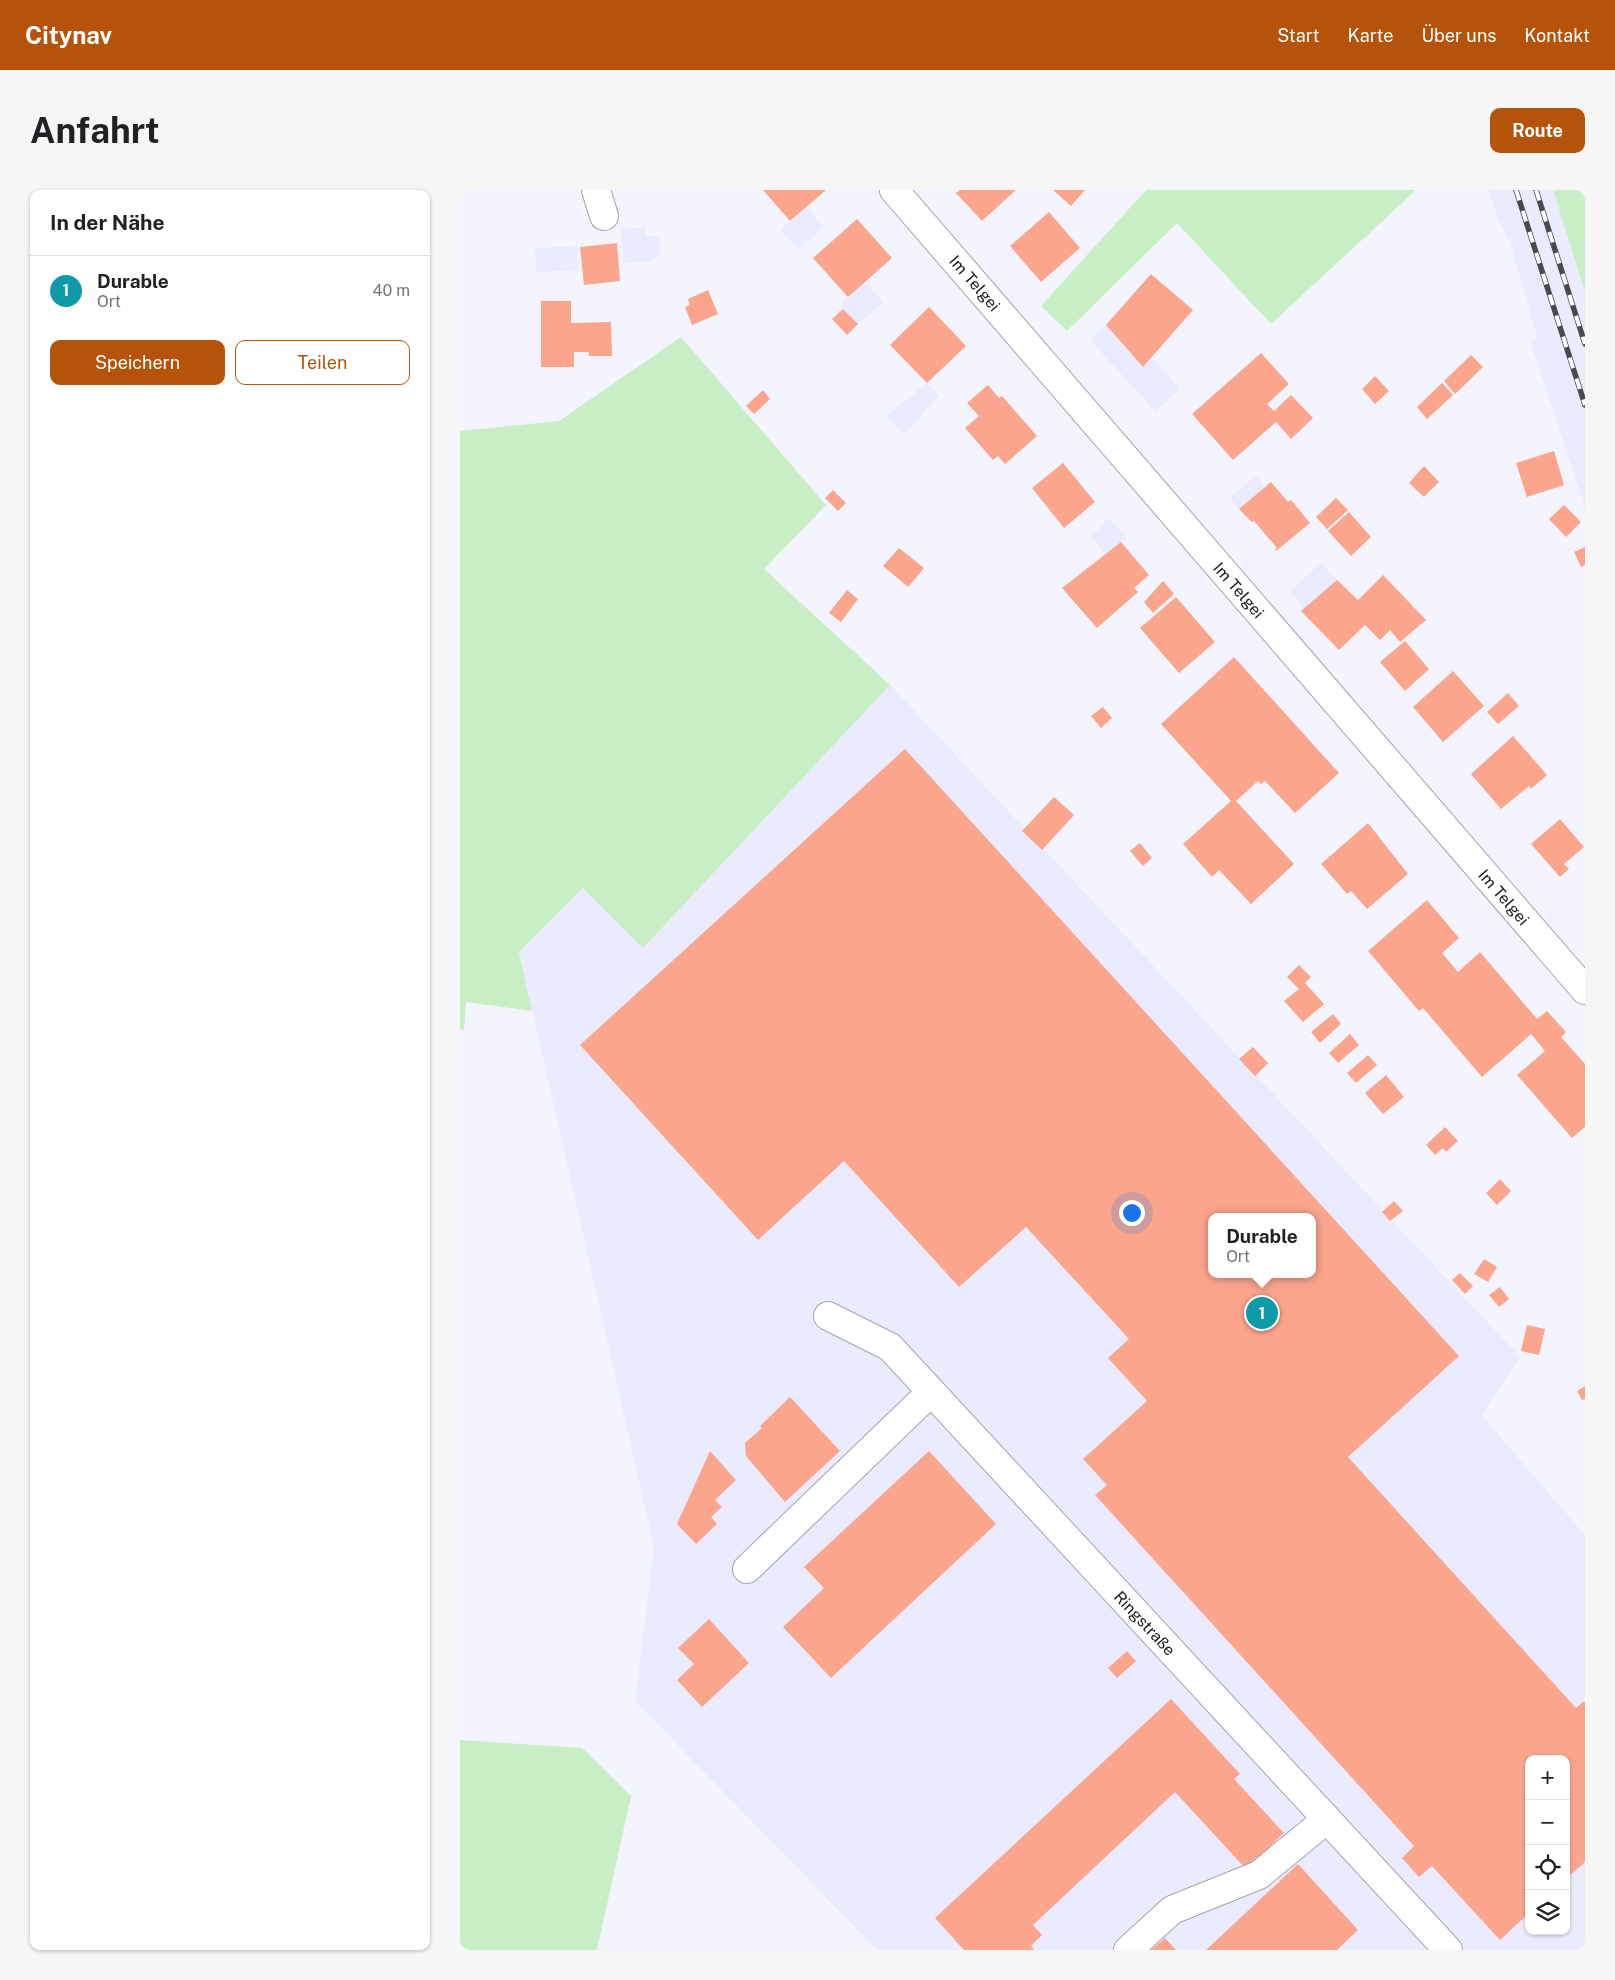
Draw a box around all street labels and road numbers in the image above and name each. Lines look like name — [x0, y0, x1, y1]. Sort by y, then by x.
street label: Im Telgei — [945, 252, 1004, 315]
street label: Im Telgei — [1209, 559, 1268, 622]
street label: Im Telgei — [1474, 866, 1533, 929]
street label: Ringstraße — [1110, 1587, 1179, 1659]

